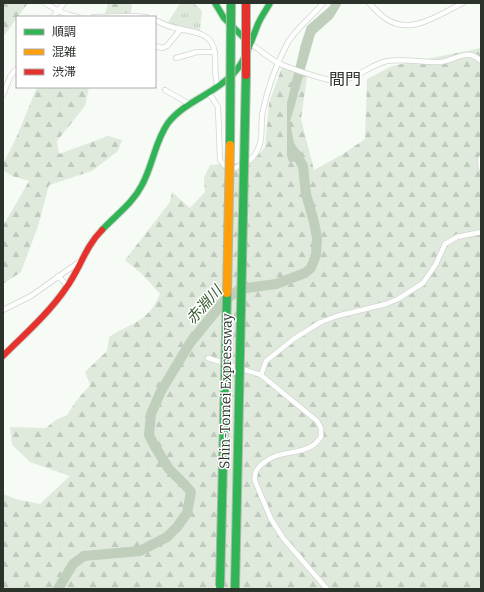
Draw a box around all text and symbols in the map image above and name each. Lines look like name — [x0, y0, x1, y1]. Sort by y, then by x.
legend — [16, 16, 156, 88]
text: 順調 — [52, 25, 76, 39]
text: 混雑 — [52, 45, 76, 59]
text: 渋滞 — [52, 65, 76, 79]
district label: 間門 — [329, 70, 361, 89]
water label: 赤淵川 — [182, 281, 227, 328]
street label: Shin-Tomei Expressway — [216, 312, 236, 469]

